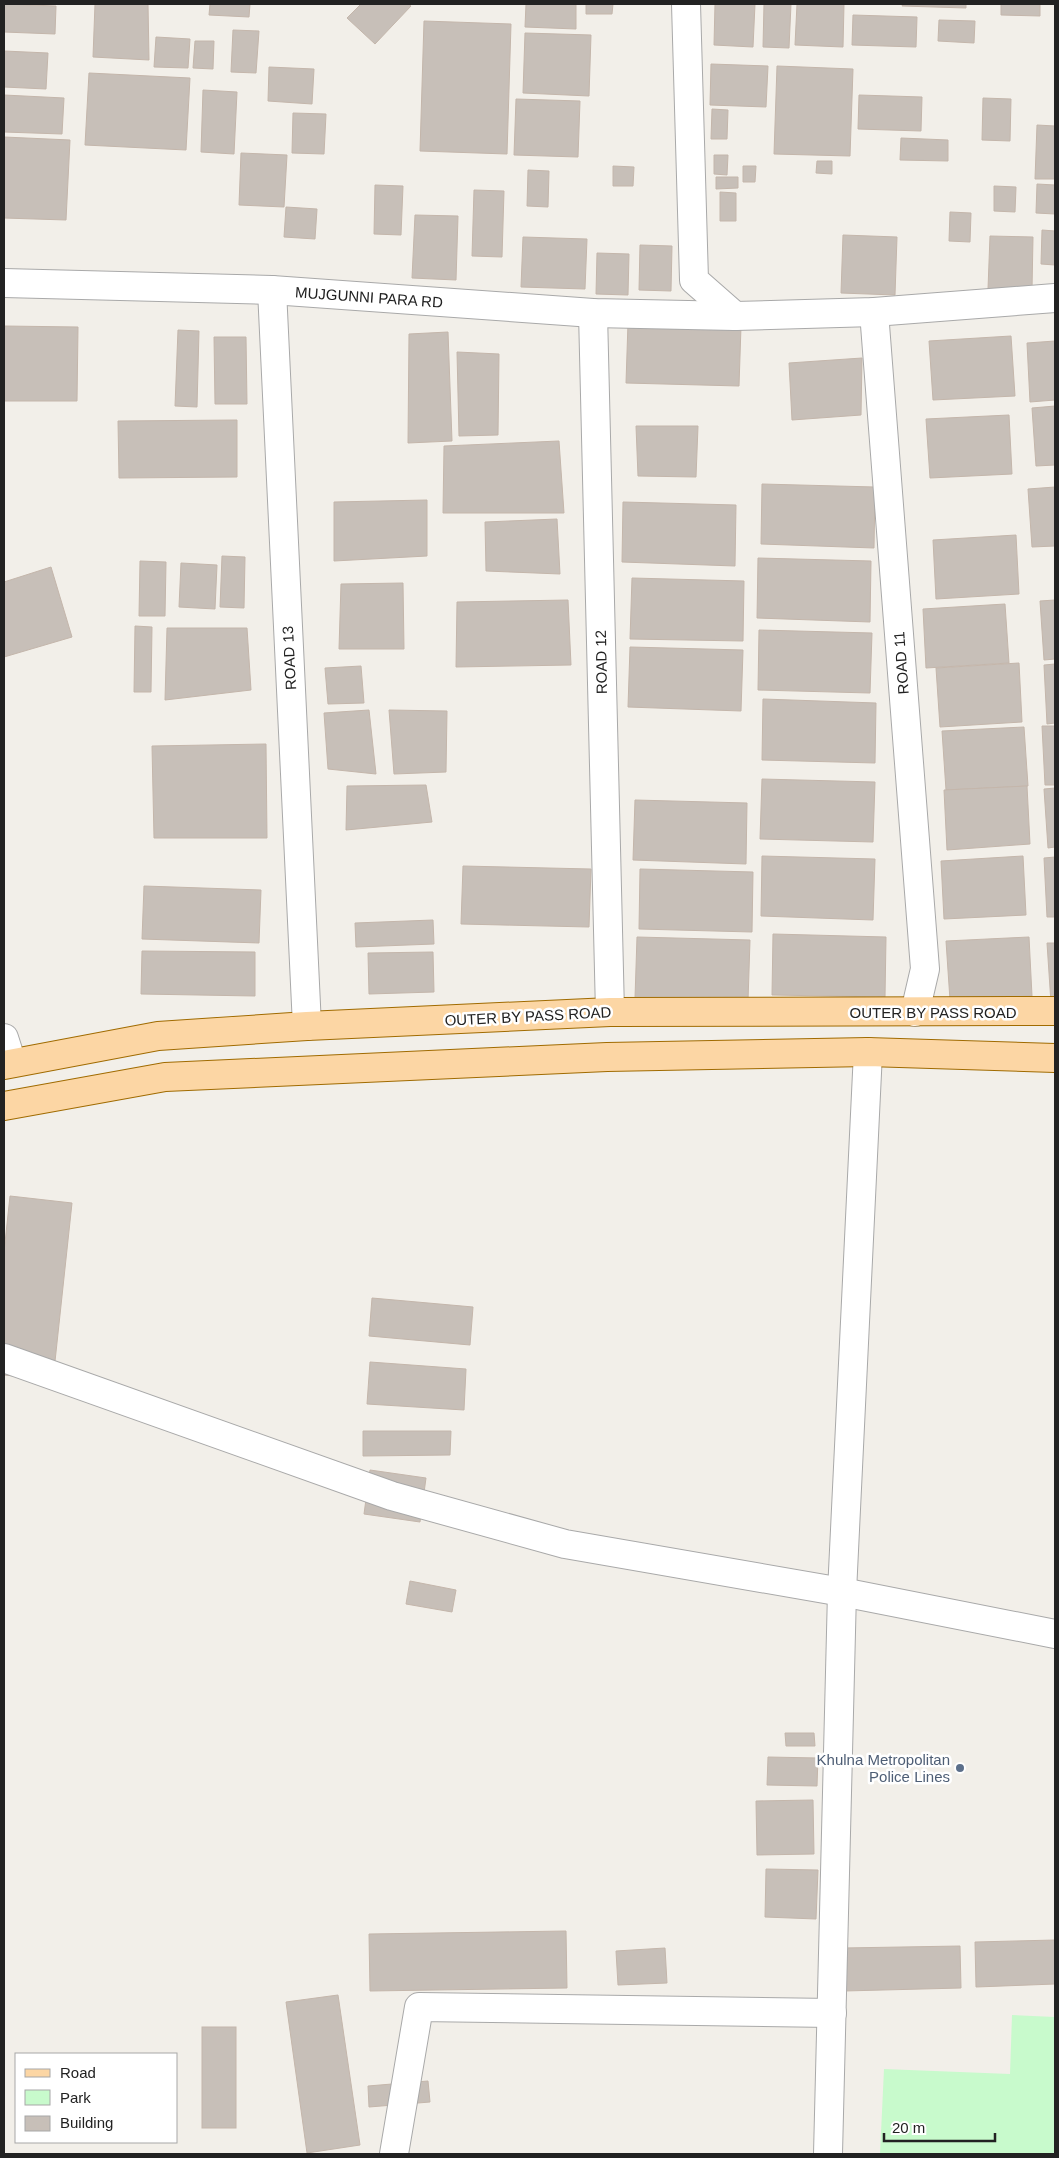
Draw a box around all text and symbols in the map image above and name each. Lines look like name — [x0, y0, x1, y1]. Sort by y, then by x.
street label: MUJGUNNI PARA RD — [295, 283, 444, 311]
street label: ROAD 13 — [279, 625, 299, 691]
street label: ROAD 12 — [592, 630, 610, 694]
street label: ROAD 11 — [890, 631, 912, 695]
street label: OUTER BY PASS ROAD — [444, 1003, 612, 1029]
street label: OUTER BY PASS ROAD — [850, 1004, 1017, 1021]
place label: Khulna Metropolitan Police Lines — [817, 1751, 950, 1785]
marker: Khulna Metropolitan Police Lines — [954, 1762, 966, 1774]
legend — [15, 2053, 178, 2143]
text: Road — [60, 2064, 96, 2081]
text: Park — [60, 2089, 91, 2106]
scale bar — [884, 2110, 995, 2142]
text: Building — [60, 2114, 113, 2131]
text: 20 m — [892, 2119, 925, 2136]

